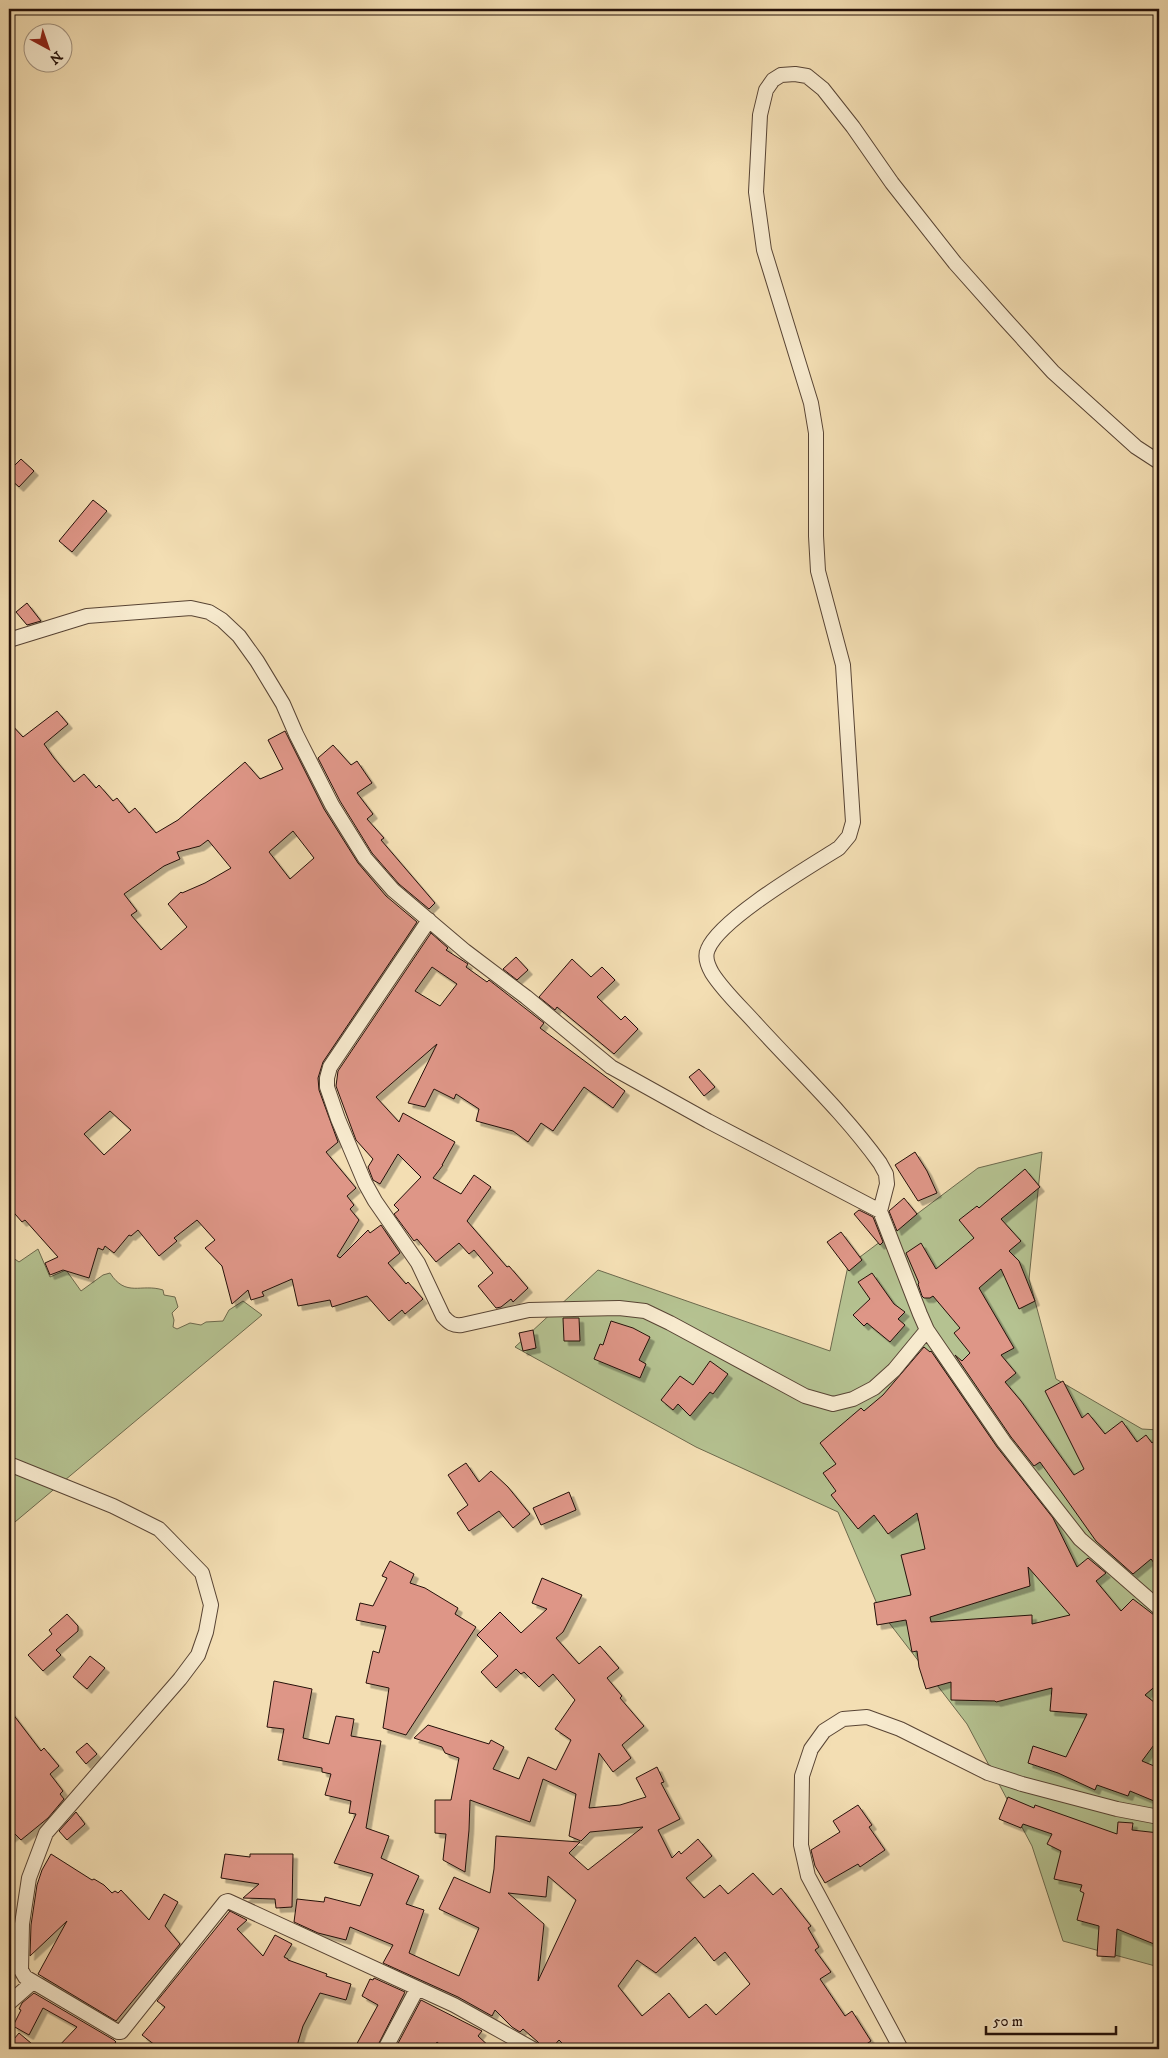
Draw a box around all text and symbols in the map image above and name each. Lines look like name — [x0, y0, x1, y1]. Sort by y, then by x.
north arrow — [22, 22, 72, 72]
text: N — [45, 47, 66, 68]
scale bar — [986, 2003, 1116, 2035]
text: 50 m — [993, 2012, 1023, 2031]

